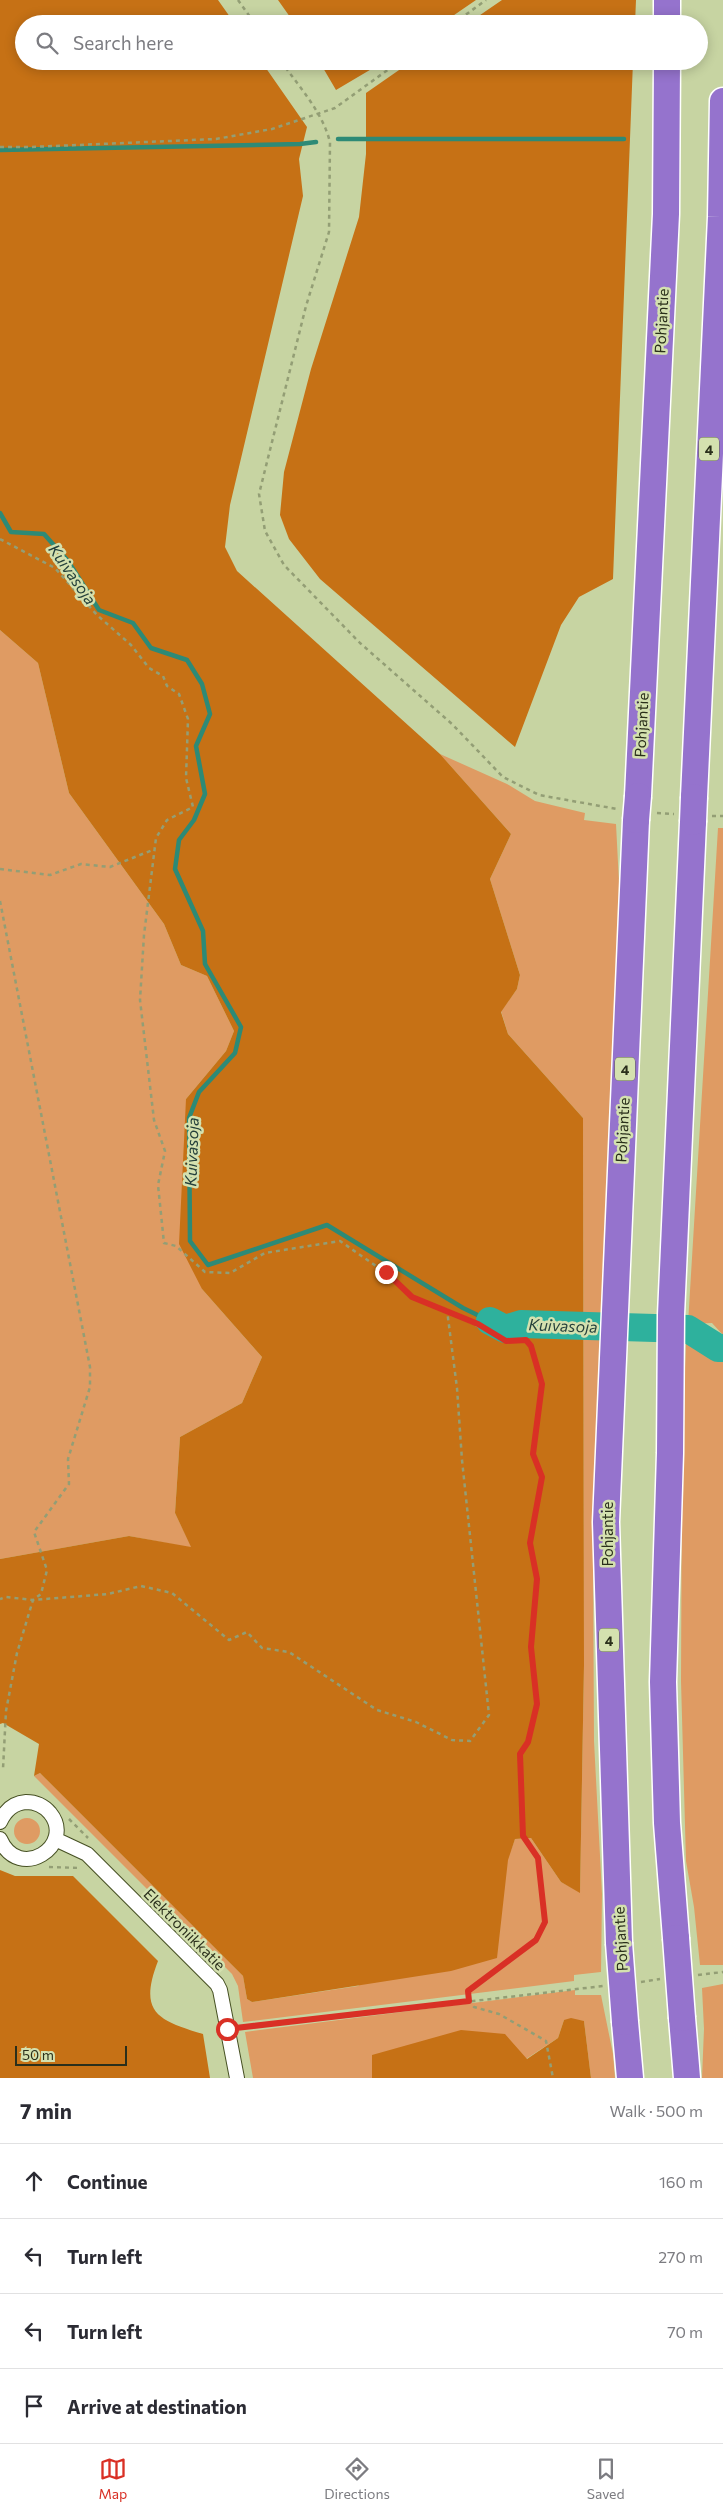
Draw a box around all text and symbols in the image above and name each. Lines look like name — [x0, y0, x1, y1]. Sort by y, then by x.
search box — [15, 15, 708, 70]
icon: search — [33, 29, 61, 57]
text: Search here — [73, 31, 173, 54]
street label: Pohjantie — [650, 288, 672, 354]
road number: 4 — [699, 438, 719, 460]
water label: Kuivasoja — [45, 540, 101, 608]
street label: Pohjantie — [630, 692, 652, 758]
road number: 4 — [615, 1058, 635, 1080]
street label: Pohjantie — [611, 1097, 633, 1163]
water label: Kuivasoja — [180, 1117, 202, 1187]
route end — [375, 1261, 398, 1284]
water label: Kuivasoja — [528, 1314, 598, 1336]
street label: Pohjantie — [598, 1501, 616, 1566]
road number: 4 — [599, 1628, 619, 1652]
street label: Elektroniikkatie — [140, 1884, 230, 1974]
street label: Pohjantie — [609, 1906, 631, 1972]
route start — [216, 2018, 239, 2041]
scale bar — [15, 2043, 128, 2066]
text: 50 m — [22, 2046, 54, 2063]
text: 7 min — [20, 2098, 72, 2123]
text: Walk · 500 m — [609, 2101, 703, 2120]
icon: ahead — [20, 2167, 48, 2195]
text: Continue — [67, 2170, 147, 2193]
text: 160 m — [659, 2172, 703, 2191]
icon: left — [20, 2242, 48, 2270]
text: Turn left — [67, 2245, 142, 2268]
text: 270 m — [658, 2247, 703, 2266]
icon: left — [20, 2317, 48, 2345]
text: Turn left — [67, 2320, 142, 2343]
text: 70 m — [667, 2322, 703, 2341]
icon: arrive — [20, 2392, 48, 2420]
text: Arrive at destination — [67, 2395, 247, 2418]
tab: Map — [98, 2455, 127, 2502]
tab: Directions — [324, 2455, 390, 2502]
tab: Saved — [587, 2455, 625, 2502]

